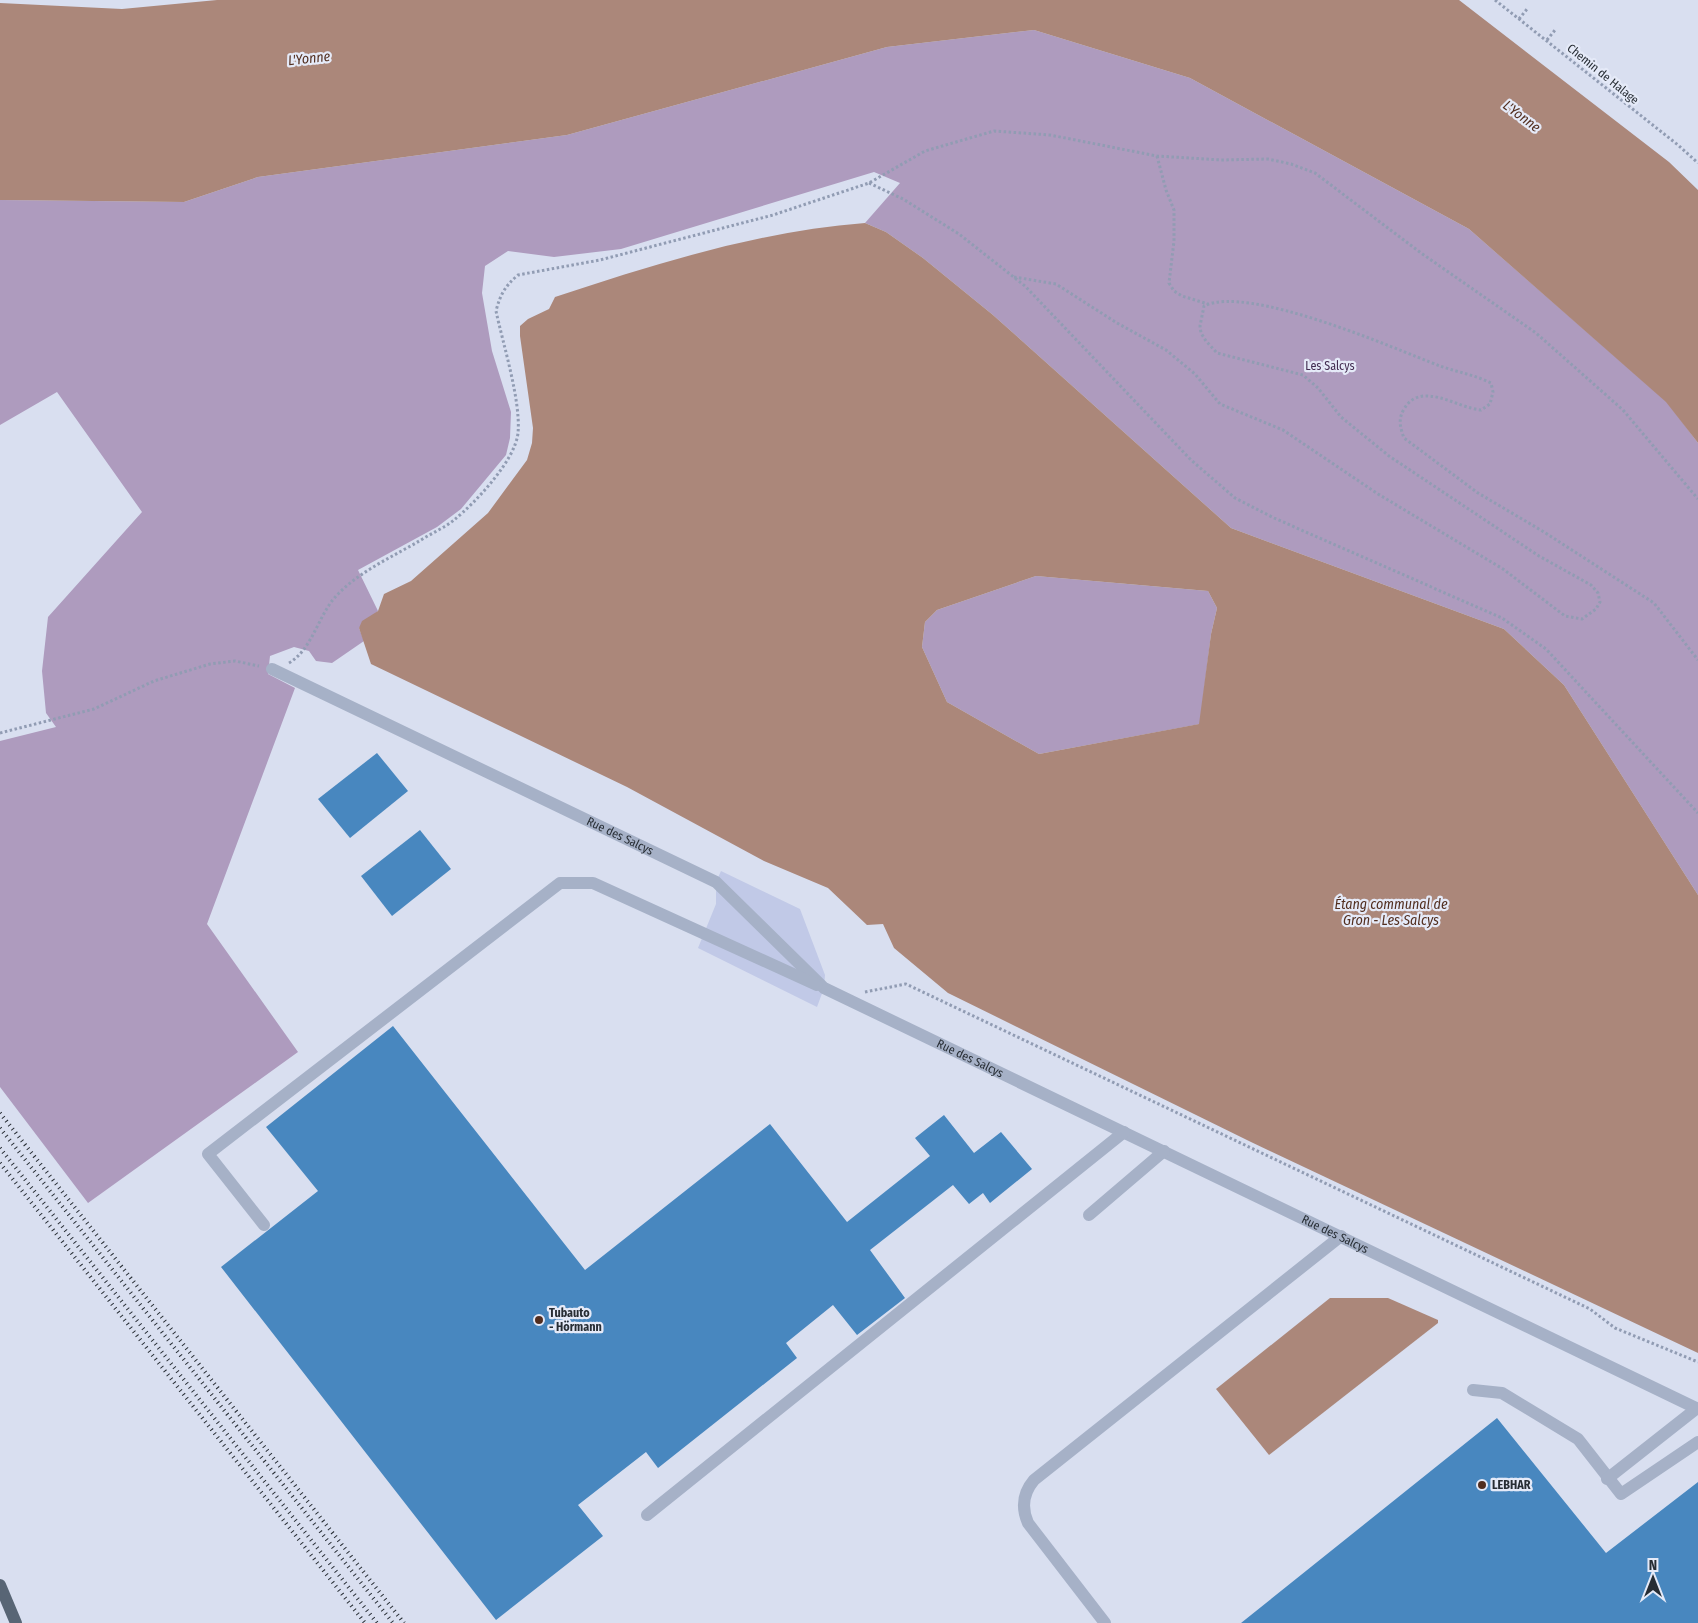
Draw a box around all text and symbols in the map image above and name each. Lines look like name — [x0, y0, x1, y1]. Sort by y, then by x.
street label: Chemin de Halage — [1564, 41, 1642, 107]
water label: L'Yonne — [287, 48, 331, 69]
water label: L'Yonne — [1500, 97, 1544, 136]
park label: Les Salcys — [1305, 359, 1355, 373]
street label: Rue des Salcys — [584, 814, 656, 858]
water label: Étang communal de Gron - Les Salcys — [1334, 895, 1448, 929]
street label: Rue des Salcys — [935, 1036, 1006, 1080]
street label: Rue des Salcys — [1299, 1212, 1371, 1256]
place label: Tubauto - Hörmann — [549, 1306, 602, 1334]
marker: Tubauto - Hörmann — [533, 1314, 545, 1326]
place label: LEBHAR — [1492, 1478, 1531, 1492]
marker: LEBHAR — [1476, 1479, 1488, 1491]
north arrow — [1628, 1553, 1678, 1603]
text: N — [1649, 1557, 1657, 1574]

